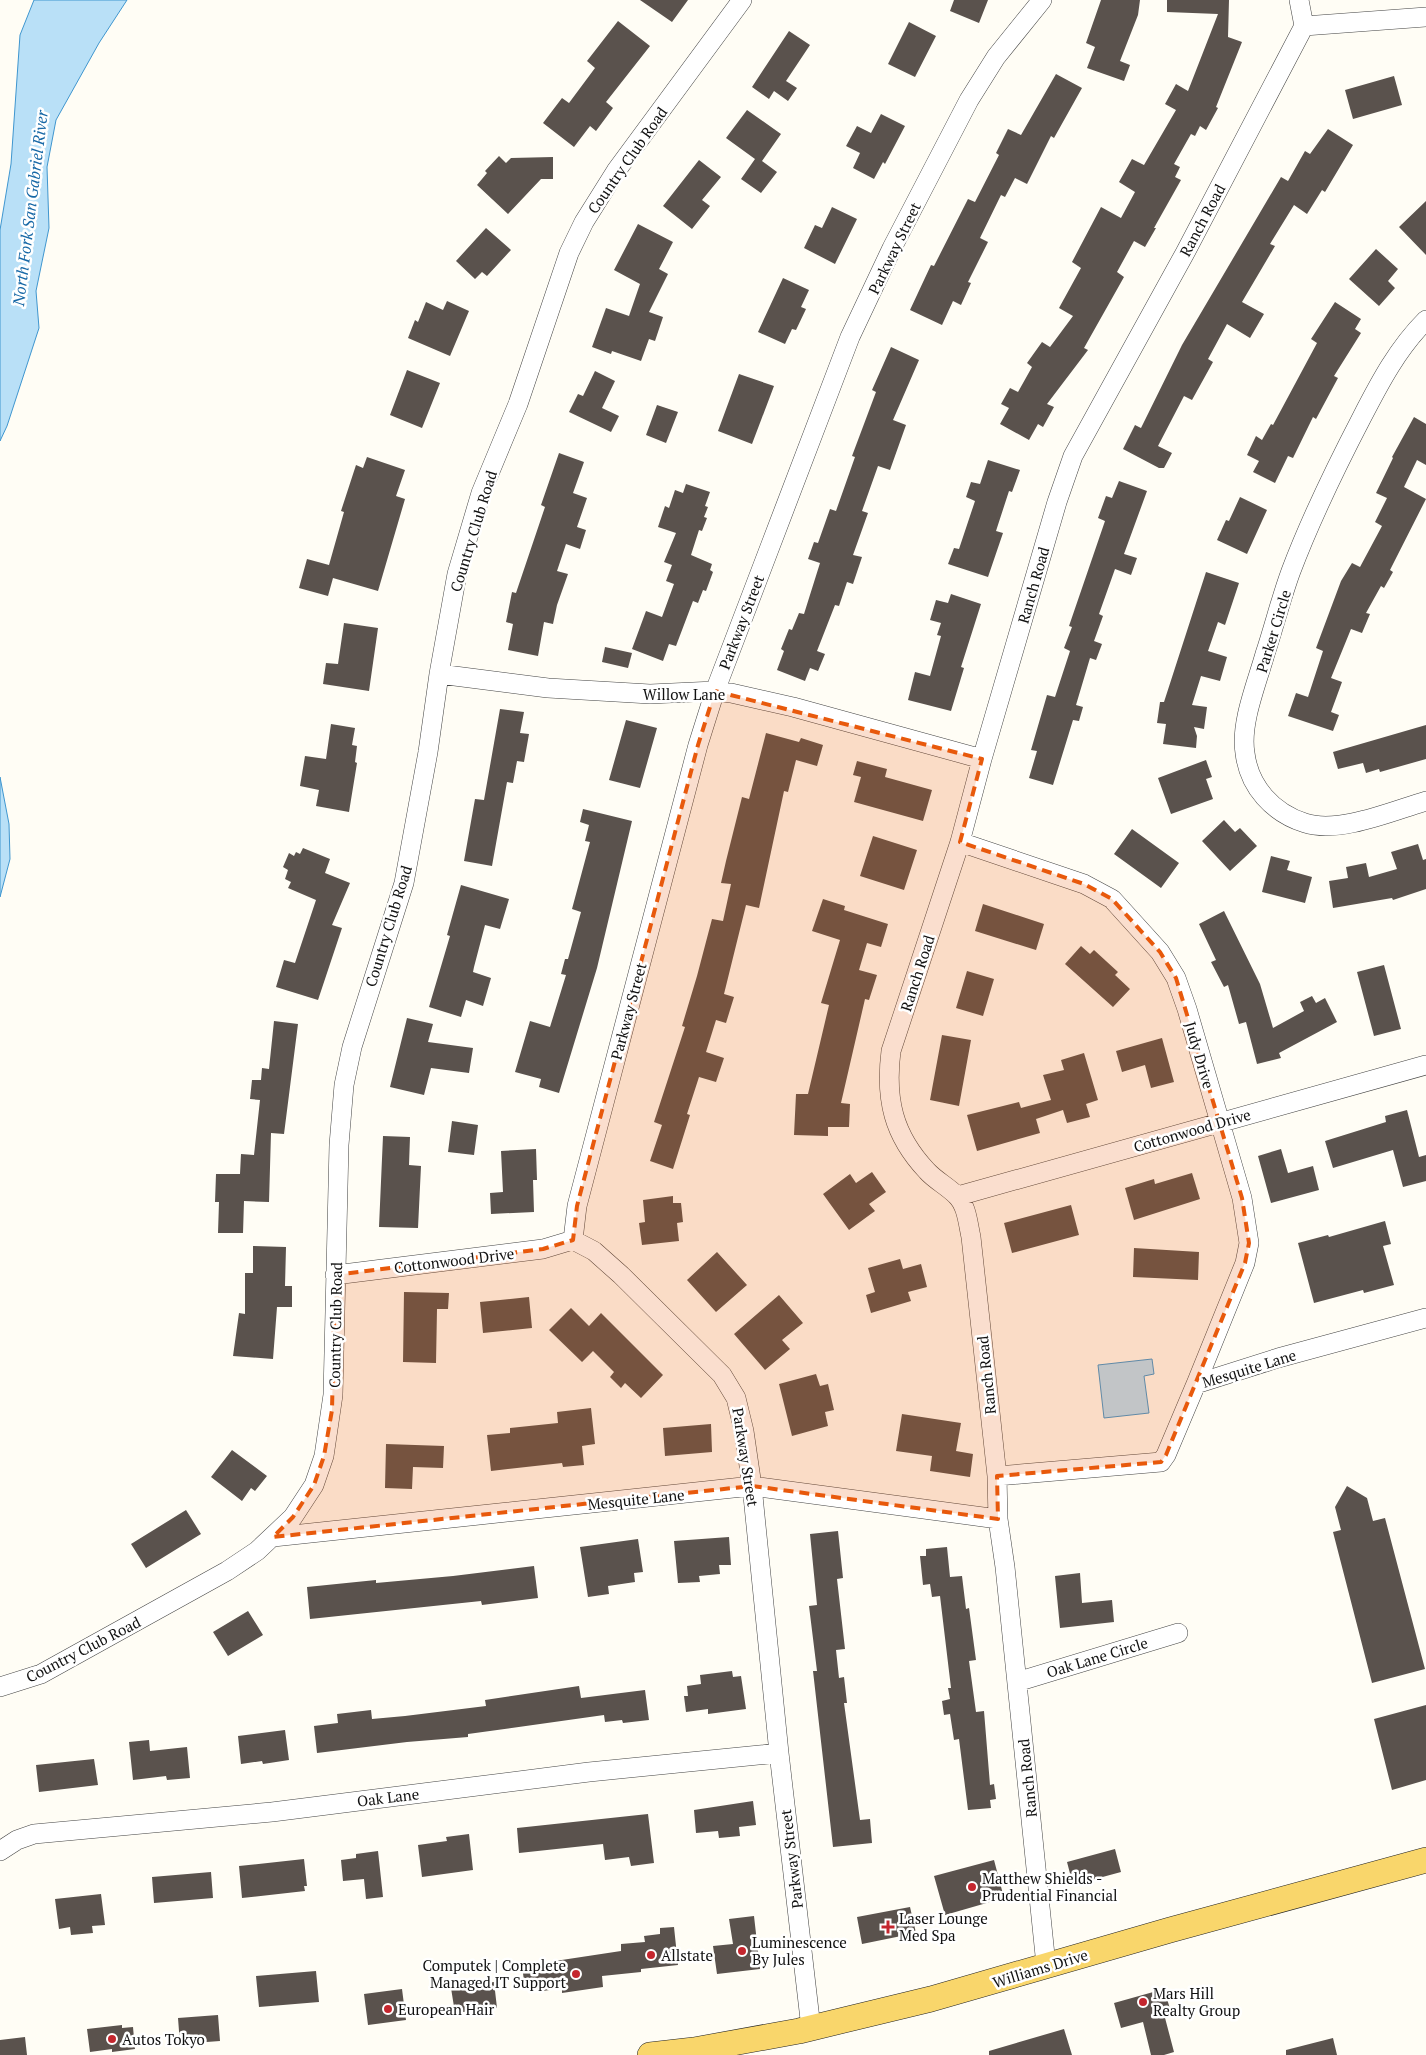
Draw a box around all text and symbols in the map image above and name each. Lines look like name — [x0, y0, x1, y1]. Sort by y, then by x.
street label: Country Club Road — [583, 103, 671, 217]
water label: North Fork San Gabriel River — [7, 108, 53, 308]
street label: Ranch Road — [1175, 180, 1229, 260]
street label: Parkway Street — [863, 198, 925, 297]
street label: Country Club Road — [445, 468, 501, 594]
street label: Ranch Road — [1013, 544, 1053, 626]
street label: Parkway Street — [714, 571, 768, 672]
street label: Parker Circle — [1251, 587, 1295, 675]
street label: Willow Lane — [643, 684, 725, 704]
street label: Country Club Road — [360, 863, 416, 989]
street label: Ranch Road — [895, 932, 939, 1014]
street label: Parkway Street — [605, 960, 651, 1062]
street label: Judy Drive — [1181, 1019, 1219, 1091]
street label: Cottonwood Drive — [1131, 1104, 1253, 1156]
street label: Cottonwood Drive — [393, 1243, 515, 1277]
street label: Country Club Road — [324, 1262, 346, 1388]
street label: Ranch Road — [972, 1335, 1000, 1415]
street label: Mesquite Lane — [1199, 1344, 1299, 1392]
street label: Parkway Street — [728, 1406, 764, 1508]
street label: Mesquite Lane — [587, 1484, 685, 1514]
street label: Country Club Road — [22, 1611, 144, 1687]
street label: Oak Lane Circle — [1044, 1632, 1150, 1682]
street label: Ranch Road — [1013, 1738, 1041, 1818]
street label: Oak Lane — [356, 1783, 420, 1811]
street label: Parkway Street — [775, 1808, 807, 1910]
place label: Matthew Shields - Prudential Financial — [982, 1868, 1118, 1905]
marker: Matthew Shields - Prudential Financial — [966, 1881, 978, 1893]
place label: Laser Lounge Med Spa — [899, 1908, 988, 1945]
marker: Laser Lounge Med Spa — [881, 1920, 895, 1934]
place label: Luminescence By Jules — [752, 1932, 847, 1969]
street label: Williams Drive — [990, 1944, 1090, 1992]
place label: Allstate — [661, 1945, 713, 1965]
marker: Luminescence By Jules — [736, 1945, 748, 1957]
marker: Allstate — [645, 1949, 657, 1961]
place label: Computek | Complete Managed IT Support — [422, 1955, 566, 1992]
marker: Computek | Complete Managed IT Support — [570, 1968, 582, 1980]
place label: Mars Hill Realty Group — [1153, 1983, 1240, 2020]
marker: Mars Hill Realty Group — [1137, 1996, 1149, 2008]
place label: European Hair — [398, 1999, 495, 2019]
marker: European Hair — [382, 2003, 394, 2015]
place label: Autos Tokyo — [122, 2029, 205, 2049]
marker: Autos Tokyo — [106, 2033, 118, 2045]

